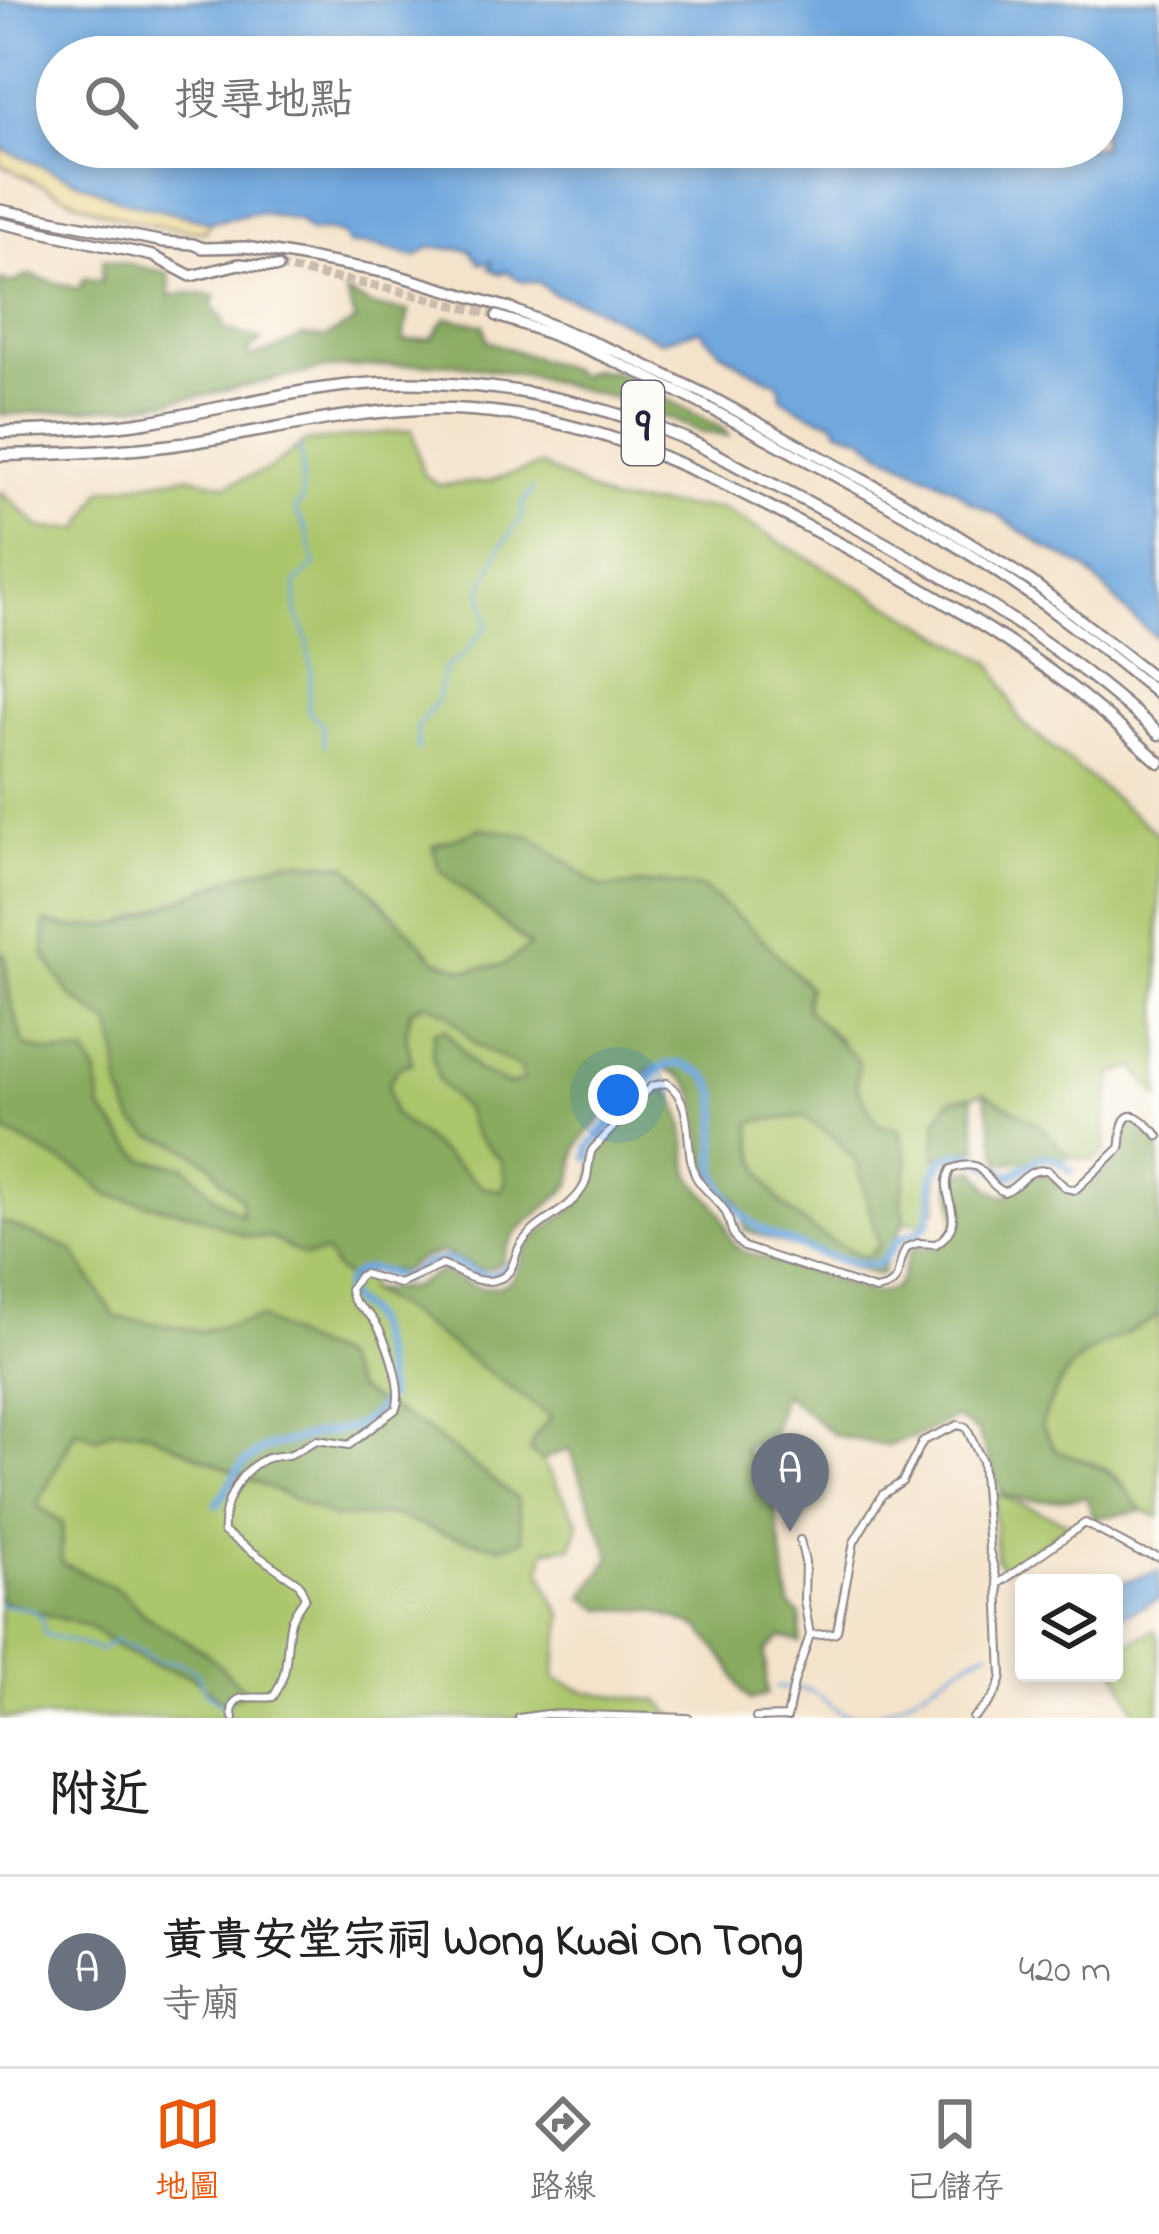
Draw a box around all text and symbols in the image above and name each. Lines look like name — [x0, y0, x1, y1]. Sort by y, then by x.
search box — [36, 36, 1123, 168]
icon: search — [78, 69, 144, 135]
text: 搜尋地點 — [174, 70, 354, 136]
road number: 9 — [622, 381, 664, 465]
your location — [588, 1065, 648, 1125]
pin: A — [751, 1433, 829, 1532]
map controls — [1015, 1574, 1123, 1682]
button: layers — [1015, 1574, 1123, 1682]
text: 附近 — [48, 1760, 150, 1835]
text: 黃貴安堂宗祠 Wong Kwai On Tong — [162, 1910, 803, 1976]
text: A — [75, 1943, 99, 2000]
text: 420 m — [1019, 1943, 1111, 2000]
text: 寺廟 — [162, 1978, 240, 2035]
tab: 地圖 — [155, 2091, 221, 2213]
tab: 路線 — [530, 2091, 596, 2213]
tab: 已儲存 — [905, 2091, 1004, 2213]

